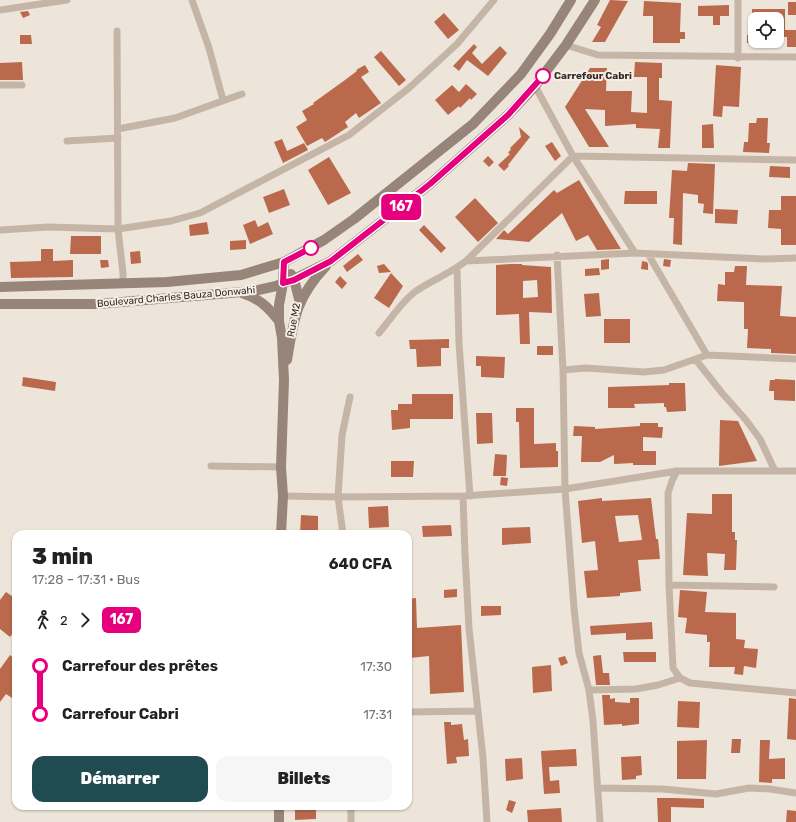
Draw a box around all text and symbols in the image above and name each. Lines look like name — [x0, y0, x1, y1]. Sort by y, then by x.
map controls — [748, 12, 784, 48]
button: locate — [748, 12, 784, 48]
marker: Carrefour Cabri — [535, 68, 551, 84]
place label: Carrefour Cabri — [554, 70, 632, 82]
line badge: 167 — [378, 194, 424, 220]
text: 167 — [389, 198, 413, 215]
unlabelled marker — [303, 240, 319, 256]
street label: Boulevard Charles Bauza Donwahi — [96, 284, 256, 310]
street label: Rue M2 — [285, 302, 303, 338]
text: 3 min — [32, 543, 93, 570]
text: 640 CFA — [329, 555, 392, 573]
text: 17:28 – 17:31 · Bus — [32, 572, 140, 587]
icon: walk — [32, 609, 54, 631]
icon: forward — [74, 609, 96, 631]
text: 167 — [110, 611, 133, 628]
text: 2 — [60, 613, 68, 628]
text: Carrefour des prêtes — [62, 657, 218, 675]
text: 17:30 — [360, 659, 392, 674]
text: Carrefour Cabri — [62, 705, 179, 723]
text: 17:31 — [363, 707, 392, 722]
button: Démarrer — [32, 756, 208, 802]
button: Billets — [216, 756, 392, 802]

